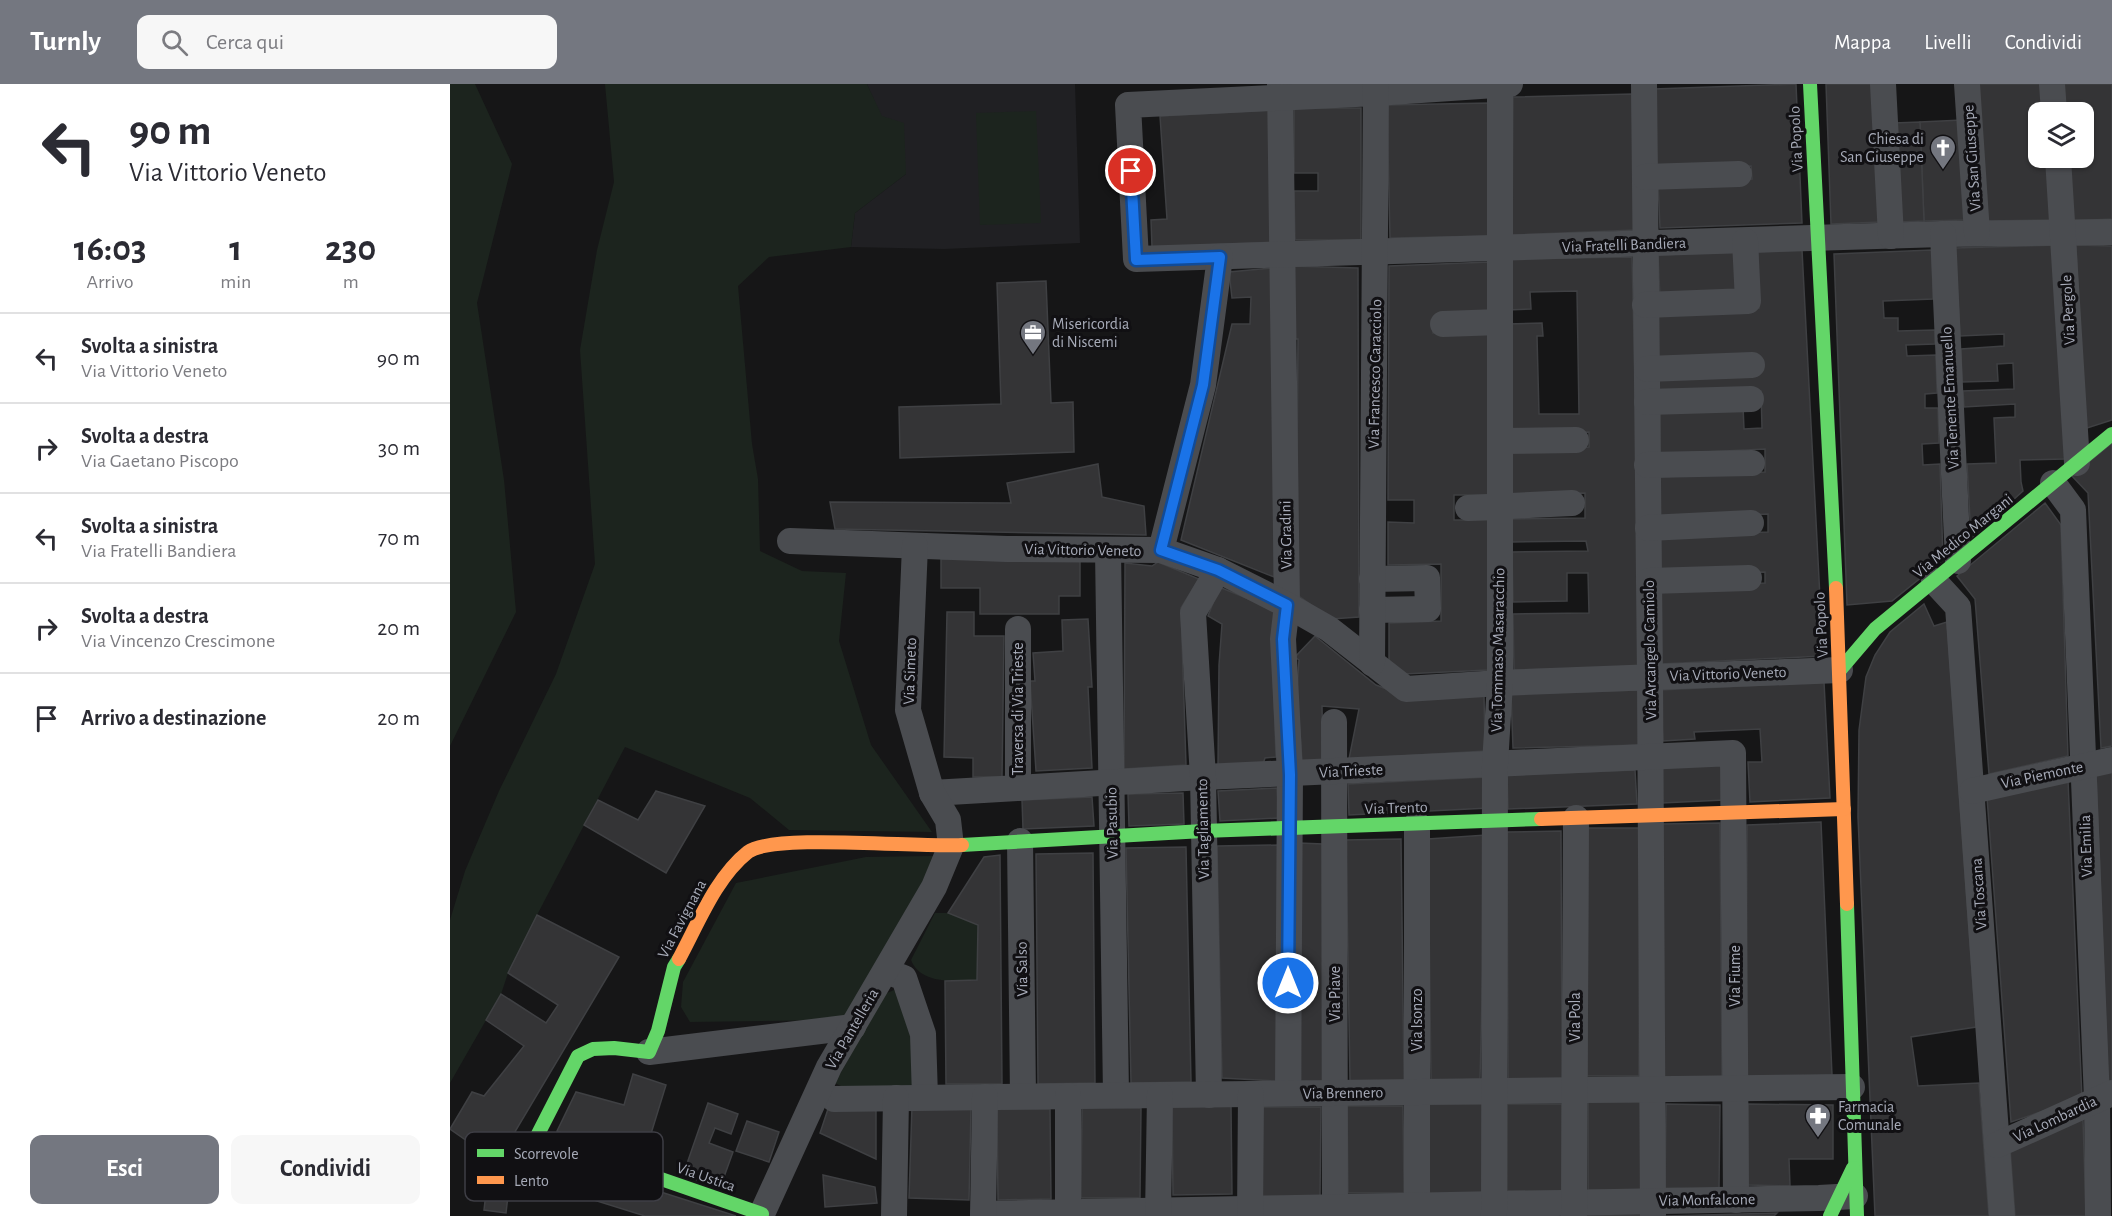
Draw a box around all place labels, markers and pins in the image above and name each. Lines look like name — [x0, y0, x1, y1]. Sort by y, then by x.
place label: Chiesa di San Giuseppe — [1840, 131, 1924, 165]
church icon: Chiesa di San Giuseppe — [1928, 133, 1958, 171]
pin — [1105, 145, 1156, 196]
place label: Misericordia di Niscemi — [1052, 316, 1129, 350]
office icon: Misericordia di Niscemi — [1018, 318, 1048, 356]
place label: Farmacia Comunale — [1838, 1099, 1901, 1133]
pharmacy icon: Farmacia Comunale — [1803, 1101, 1833, 1139]

